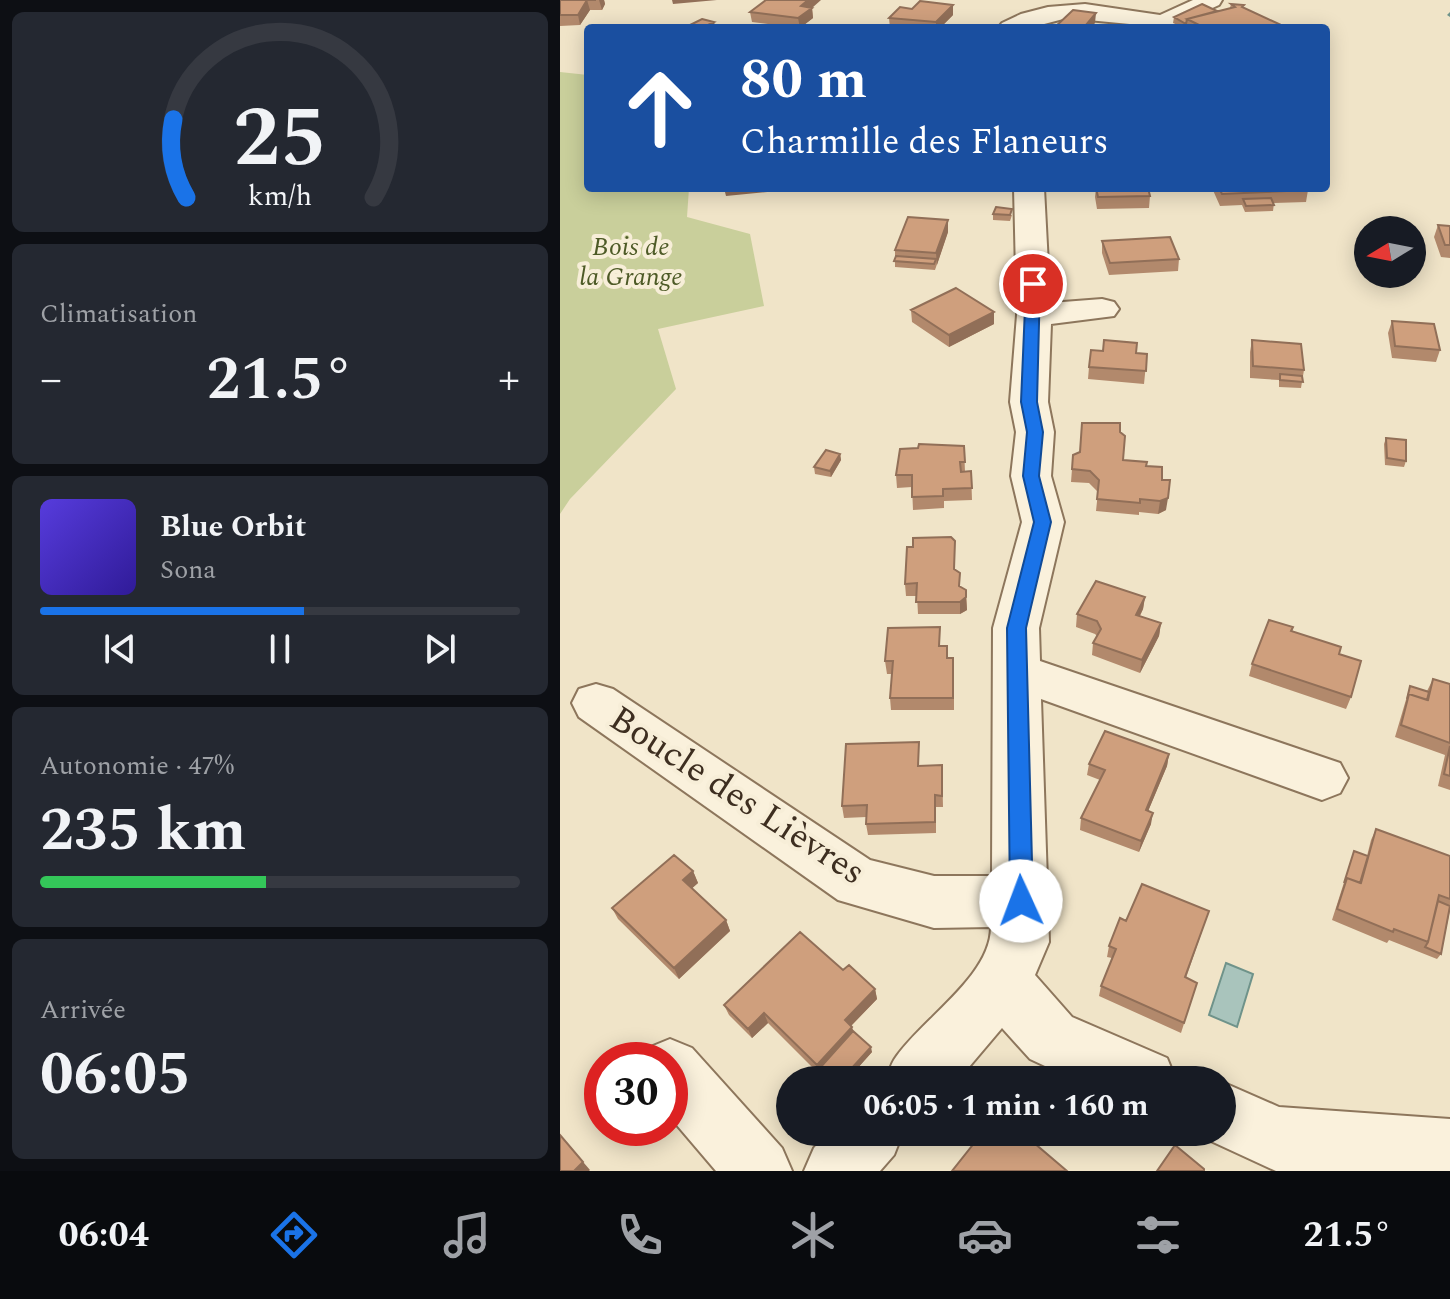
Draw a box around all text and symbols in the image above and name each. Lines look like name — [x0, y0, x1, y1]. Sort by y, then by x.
text: 80 m — [740, 38, 867, 123]
icon: ahead — [608, 56, 712, 160]
text: 25 — [233, 75, 327, 202]
text: Charmille des Flaneurs — [740, 115, 1109, 170]
text: km/h — [248, 175, 312, 218]
north arrow — [1354, 216, 1426, 288]
map controls — [1354, 216, 1426, 288]
park label: Bois de la Grange — [579, 227, 683, 297]
pin — [999, 250, 1067, 318]
icon: arrive — [1011, 262, 1055, 306]
text: Climatisation — [40, 294, 197, 334]
text: 21.5° — [206, 334, 354, 426]
text: − — [40, 346, 62, 413]
text: + — [498, 346, 520, 413]
text: Blue Orbit — [160, 504, 306, 550]
text: Sona — [160, 550, 216, 590]
icon: previous — [98, 627, 142, 671]
icon: pause — [258, 627, 302, 671]
icon: next — [418, 627, 462, 671]
street label: Boucle des Lièvres — [598, 692, 876, 900]
text: Autonomie · 47% — [40, 746, 234, 786]
text: 235 km — [40, 785, 246, 877]
position arrow — [979, 859, 1063, 943]
text: Arrivée — [40, 990, 126, 1030]
text: 06:05 — [40, 1029, 191, 1121]
speed limit sign: 30 — [584, 1042, 688, 1146]
text: 06:05 · 1 min · 160 m — [863, 1083, 1149, 1129]
icon: directions — [266, 1207, 322, 1263]
icon: music — [439, 1207, 495, 1263]
icon: phone — [612, 1207, 668, 1263]
icon: climate — [785, 1207, 841, 1263]
icon: car — [957, 1207, 1013, 1263]
icon: filters — [1130, 1207, 1186, 1263]
text: 06:04 — [58, 1208, 149, 1263]
text: 21.5° — [1303, 1208, 1391, 1263]

